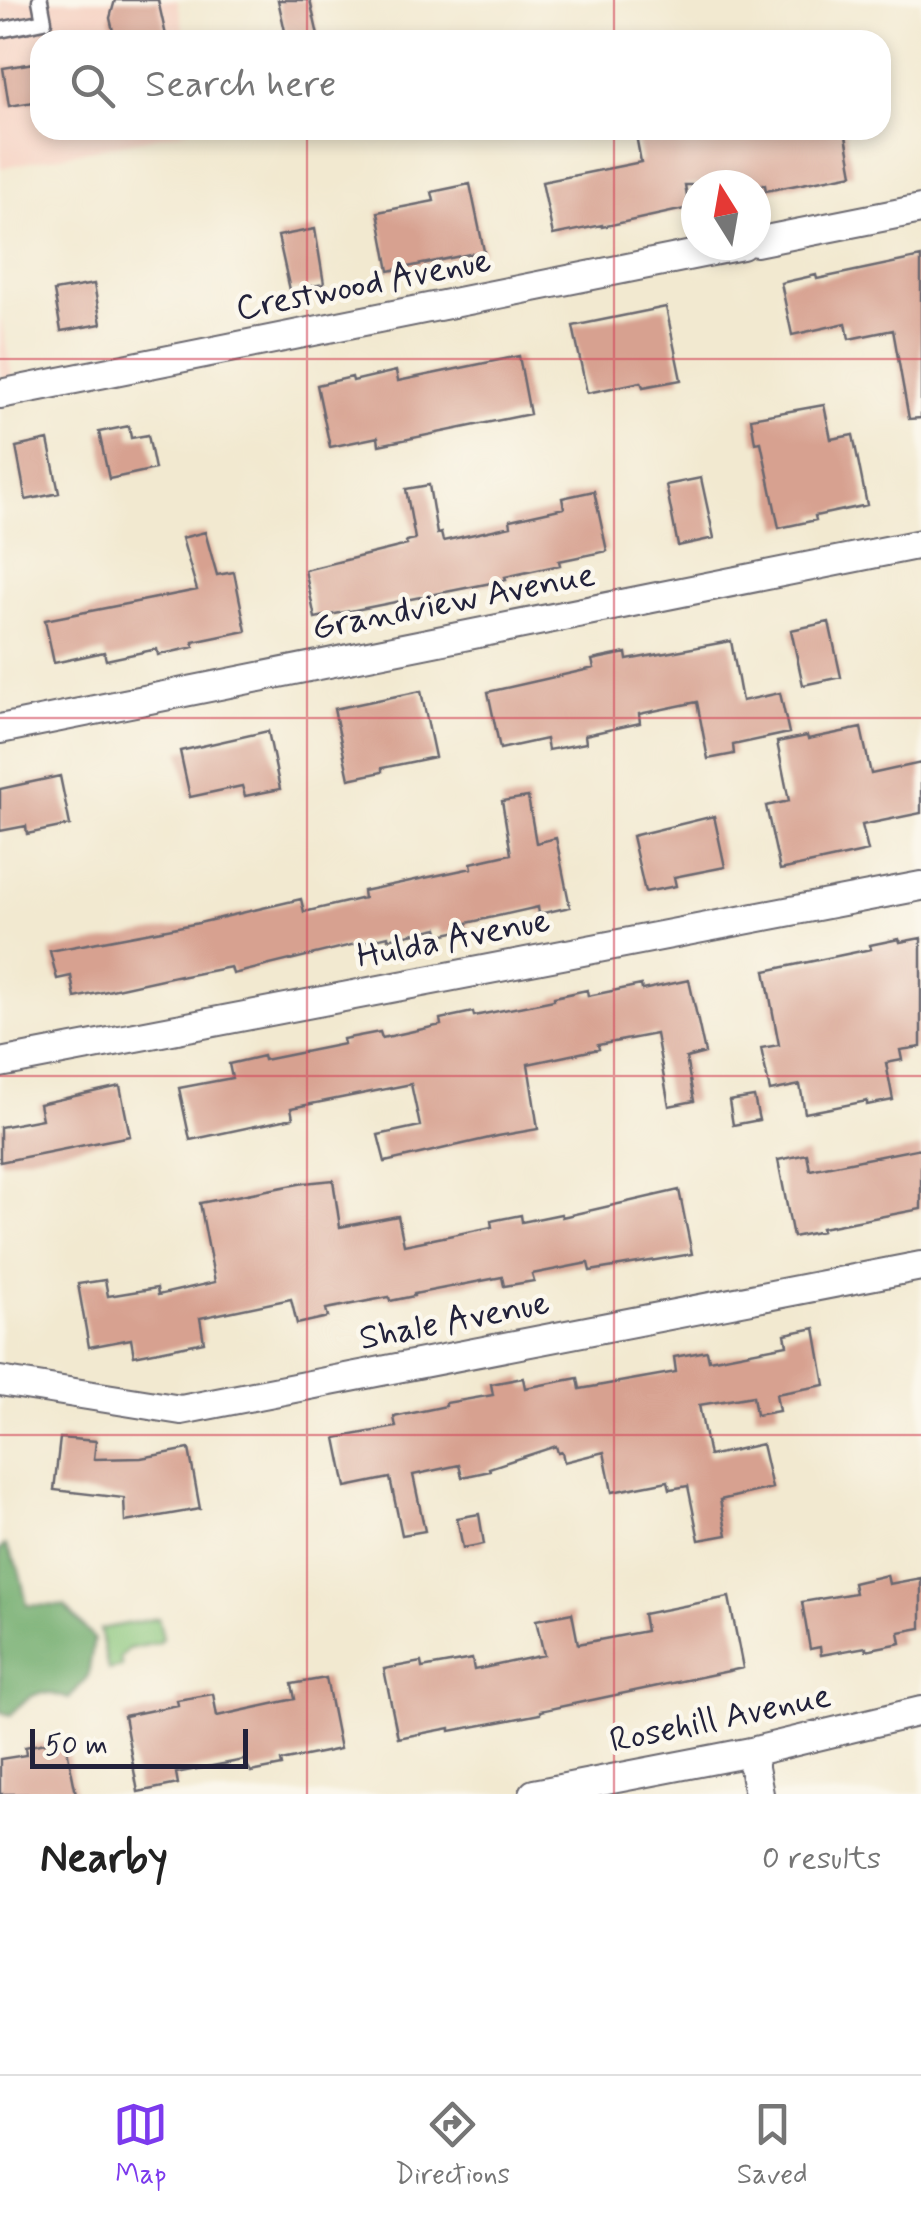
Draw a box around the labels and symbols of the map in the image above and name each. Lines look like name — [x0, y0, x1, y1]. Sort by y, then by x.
north arrow — [681, 170, 771, 260]
street label: Crestwood Avenue — [232, 238, 495, 332]
street label: Grandview Avenue — [308, 552, 599, 652]
street label: Hulda Avenue — [353, 898, 554, 980]
street label: Shale Avenue — [355, 1280, 553, 1362]
street label: Rosehill Avenue — [606, 1673, 835, 1765]
scale bar — [30, 1724, 248, 1768]

